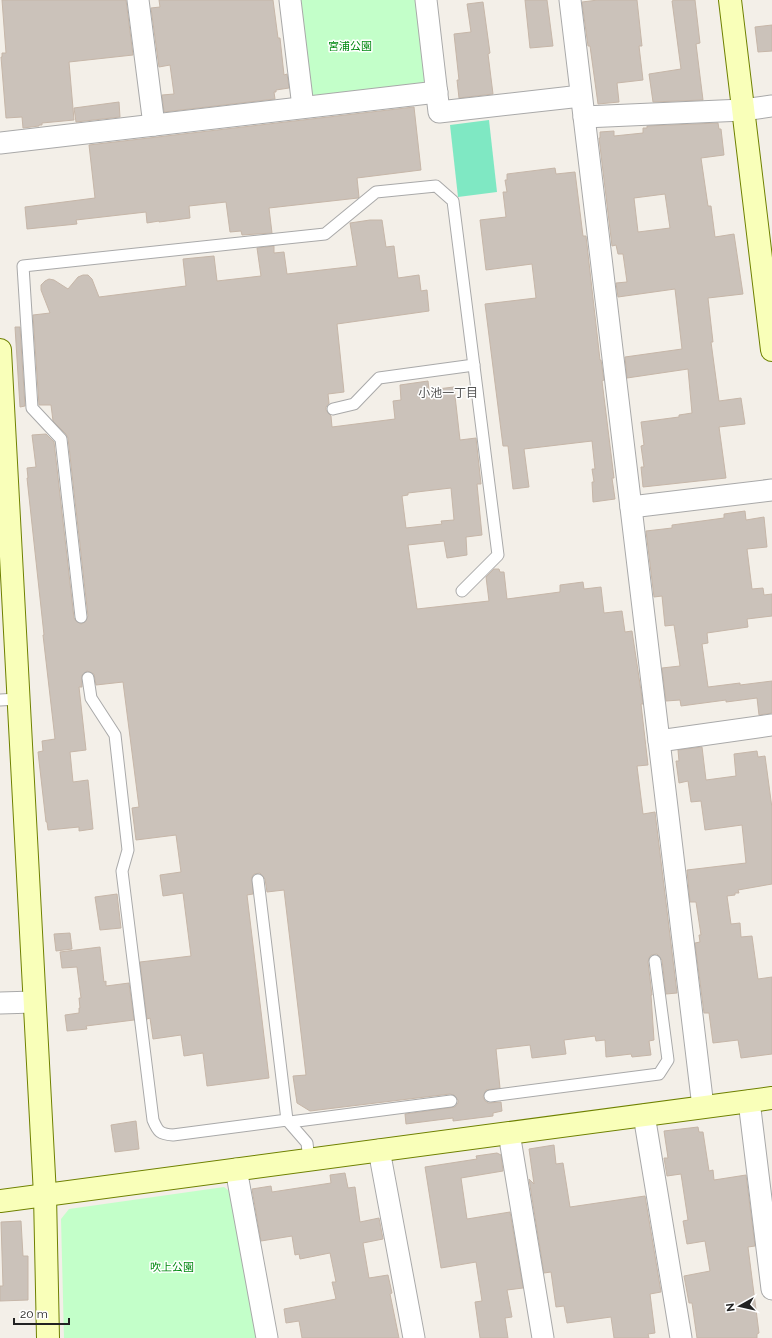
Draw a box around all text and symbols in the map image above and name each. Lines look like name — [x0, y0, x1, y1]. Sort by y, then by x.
park label: 宮浦公園 — [328, 40, 372, 53]
district label: 小池一丁目 — [418, 386, 478, 400]
park label: 吹上公園 — [150, 1261, 194, 1274]
north arrow — [720, 1286, 760, 1326]
scale bar — [14, 1300, 69, 1326]
text: N — [724, 1302, 738, 1312]
text: 20 m — [20, 1307, 48, 1321]

